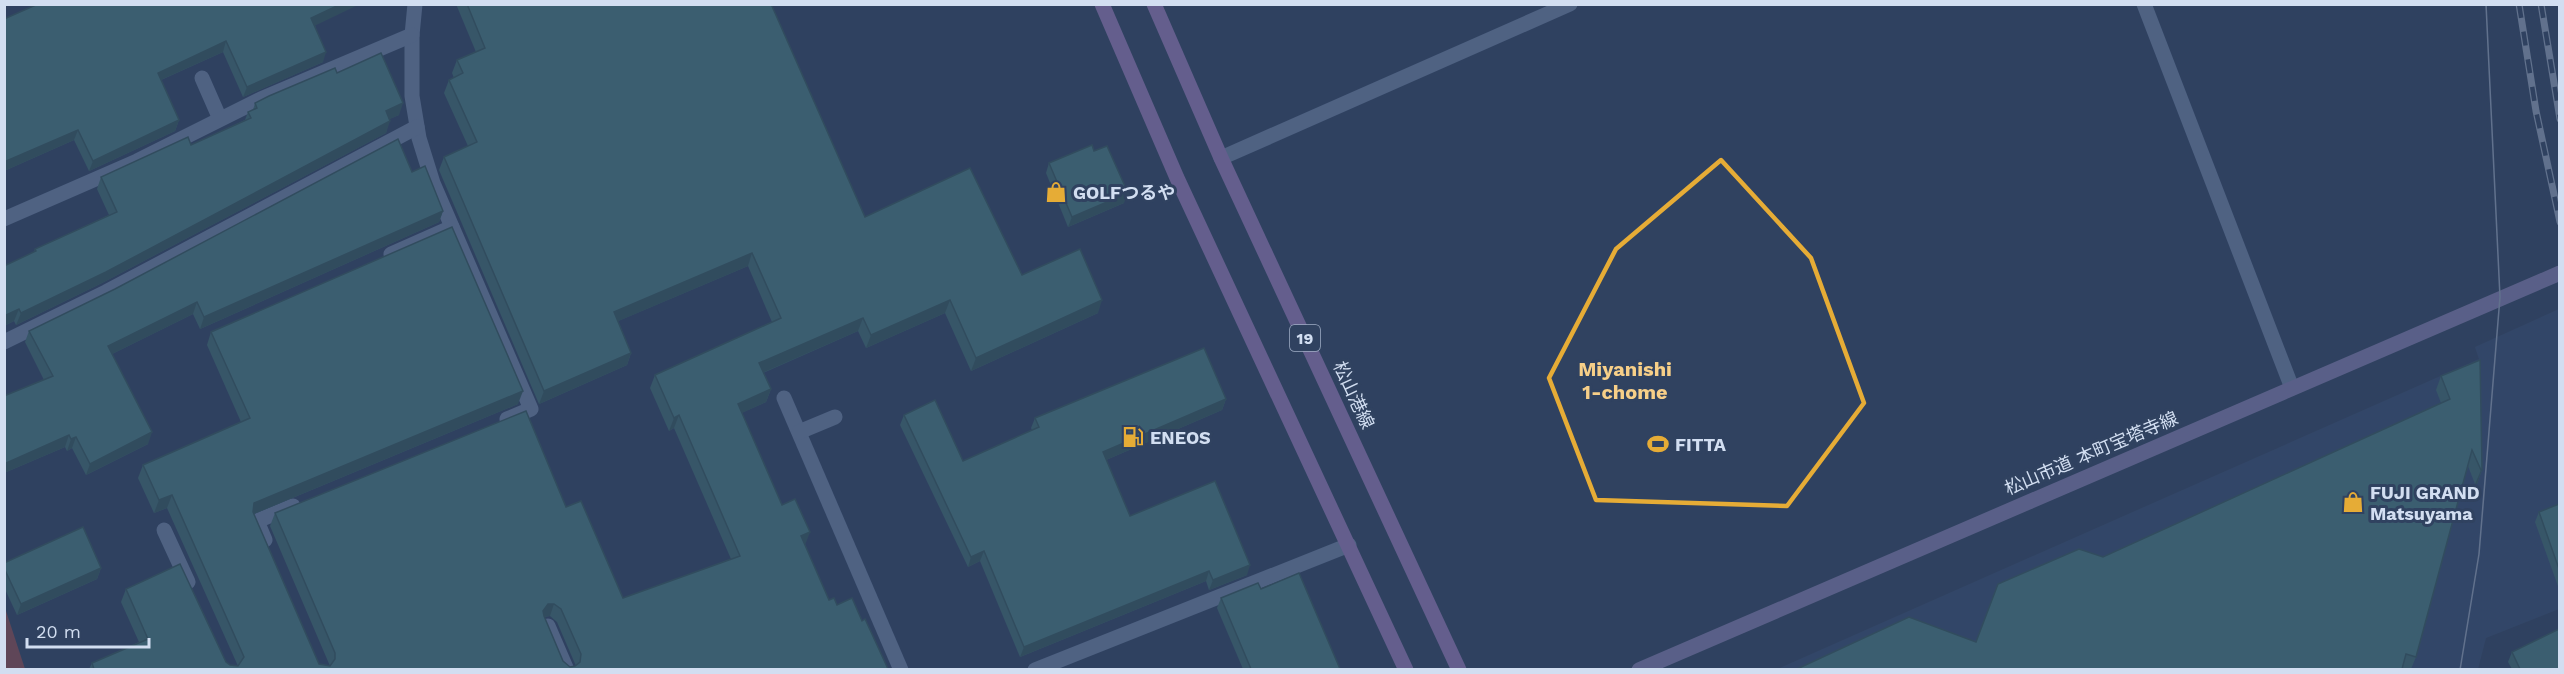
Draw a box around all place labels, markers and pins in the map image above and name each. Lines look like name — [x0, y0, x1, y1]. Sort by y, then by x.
shop icon: GOLFつるや — [1044, 180, 1068, 204]
place label: GOLFつるや — [1073, 182, 1175, 203]
fuel station icon: ENEOS — [1121, 425, 1145, 449]
place label: ENEOS — [1150, 427, 1211, 448]
sports icon: FITTA — [1646, 432, 1670, 456]
place label: FITTA — [1675, 434, 1727, 455]
place label: FUJI GRAND Matsuyama — [2370, 482, 2480, 524]
shop icon: FUJI GRAND Matsuyama — [2341, 490, 2365, 514]

